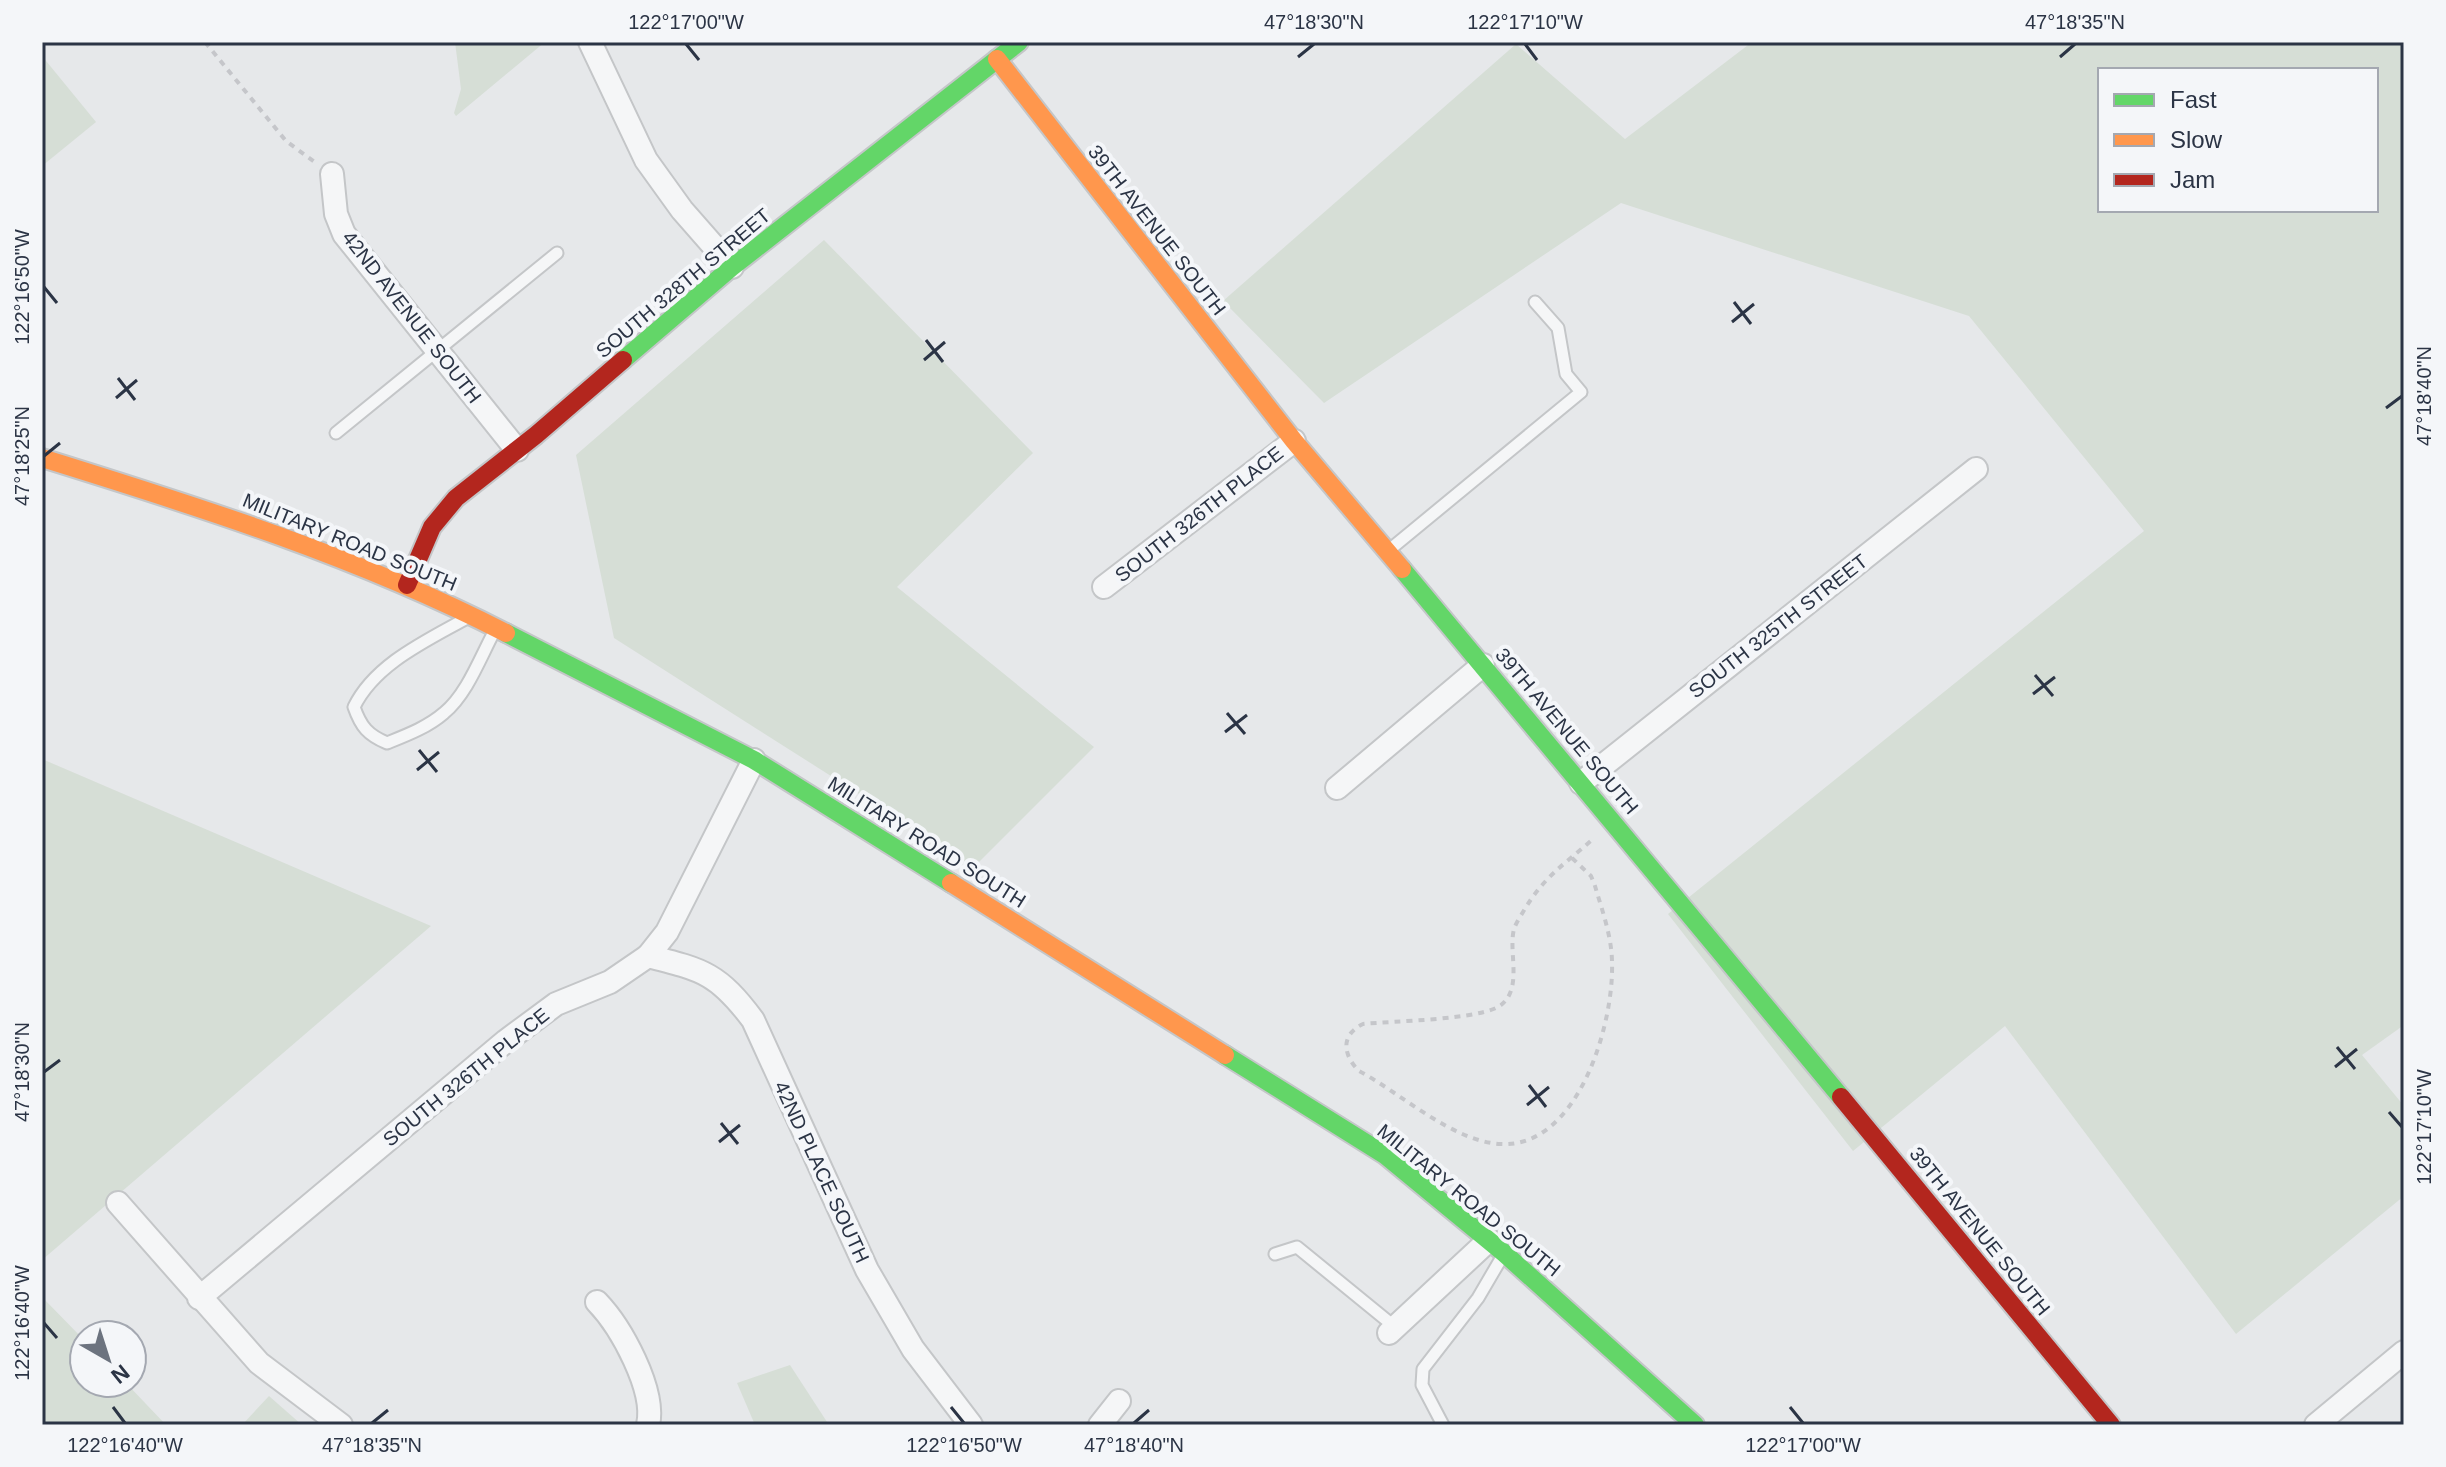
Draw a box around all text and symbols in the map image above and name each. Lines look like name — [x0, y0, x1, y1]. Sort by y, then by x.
text: 122°17'00"W — [628, 11, 744, 33]
text: 47°18'30"N — [1264, 11, 1364, 33]
text: 122°17'10"W — [1467, 11, 1583, 33]
text: 47°18'35"N — [2025, 11, 2125, 33]
legend — [2098, 68, 2378, 212]
text: Fast — [2170, 86, 2217, 113]
text: Slow — [2170, 126, 2223, 153]
street label: 39TH AVENUE SOUTH — [1084, 141, 1230, 319]
text: Jam — [2170, 166, 2215, 193]
street label: SOUTH 328TH STREET — [592, 204, 774, 362]
street label: 42ND AVENUE SOUTH — [338, 227, 486, 407]
text: 122°16'50"W — [11, 229, 33, 345]
text: 47°18'40"N — [2413, 346, 2435, 446]
text: 47°18'25"N — [11, 406, 33, 506]
street label: SOUTH 326TH PLACE — [1111, 442, 1287, 586]
street label: MILITARY ROAD SOUTH — [240, 489, 460, 595]
street label: SOUTH 325TH STREET — [1685, 550, 1871, 702]
street label: 39TH AVENUE SOUTH — [1491, 644, 1643, 818]
street label: MILITARY ROAD SOUTH — [824, 772, 1030, 912]
street label: SOUTH 326TH PLACE — [379, 1003, 553, 1151]
text: 47°18'30"N — [11, 1022, 33, 1122]
text: 122°17'10"W — [2413, 1069, 2435, 1185]
street label: 42ND PLACE SOUTH — [770, 1078, 874, 1266]
street label: MILITARY ROAD SOUTH — [1373, 1119, 1565, 1281]
street label: 39TH AVENUE SOUTH — [1905, 1143, 2055, 1319]
text: 122°16'40"W — [11, 1265, 33, 1381]
north arrow — [68, 1319, 148, 1399]
text: N — [106, 1359, 134, 1389]
text: 122°16'40"W — [67, 1434, 183, 1456]
text: 47°18'35"N — [322, 1434, 422, 1456]
text: 122°16'50"W — [906, 1434, 1022, 1456]
text: 47°18'40"N — [1084, 1434, 1184, 1456]
text: 122°17'00"W — [1745, 1434, 1861, 1456]

